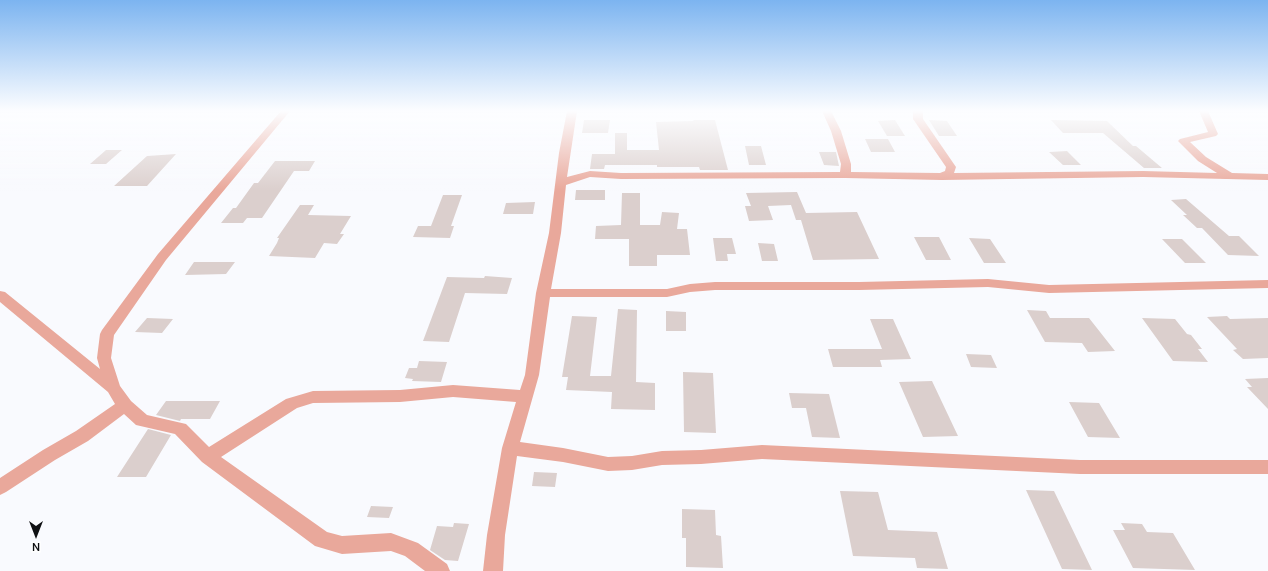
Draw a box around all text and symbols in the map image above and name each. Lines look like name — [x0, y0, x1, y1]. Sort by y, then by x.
north arrow — [16, 515, 56, 555]
text: N — [32, 540, 40, 555]

